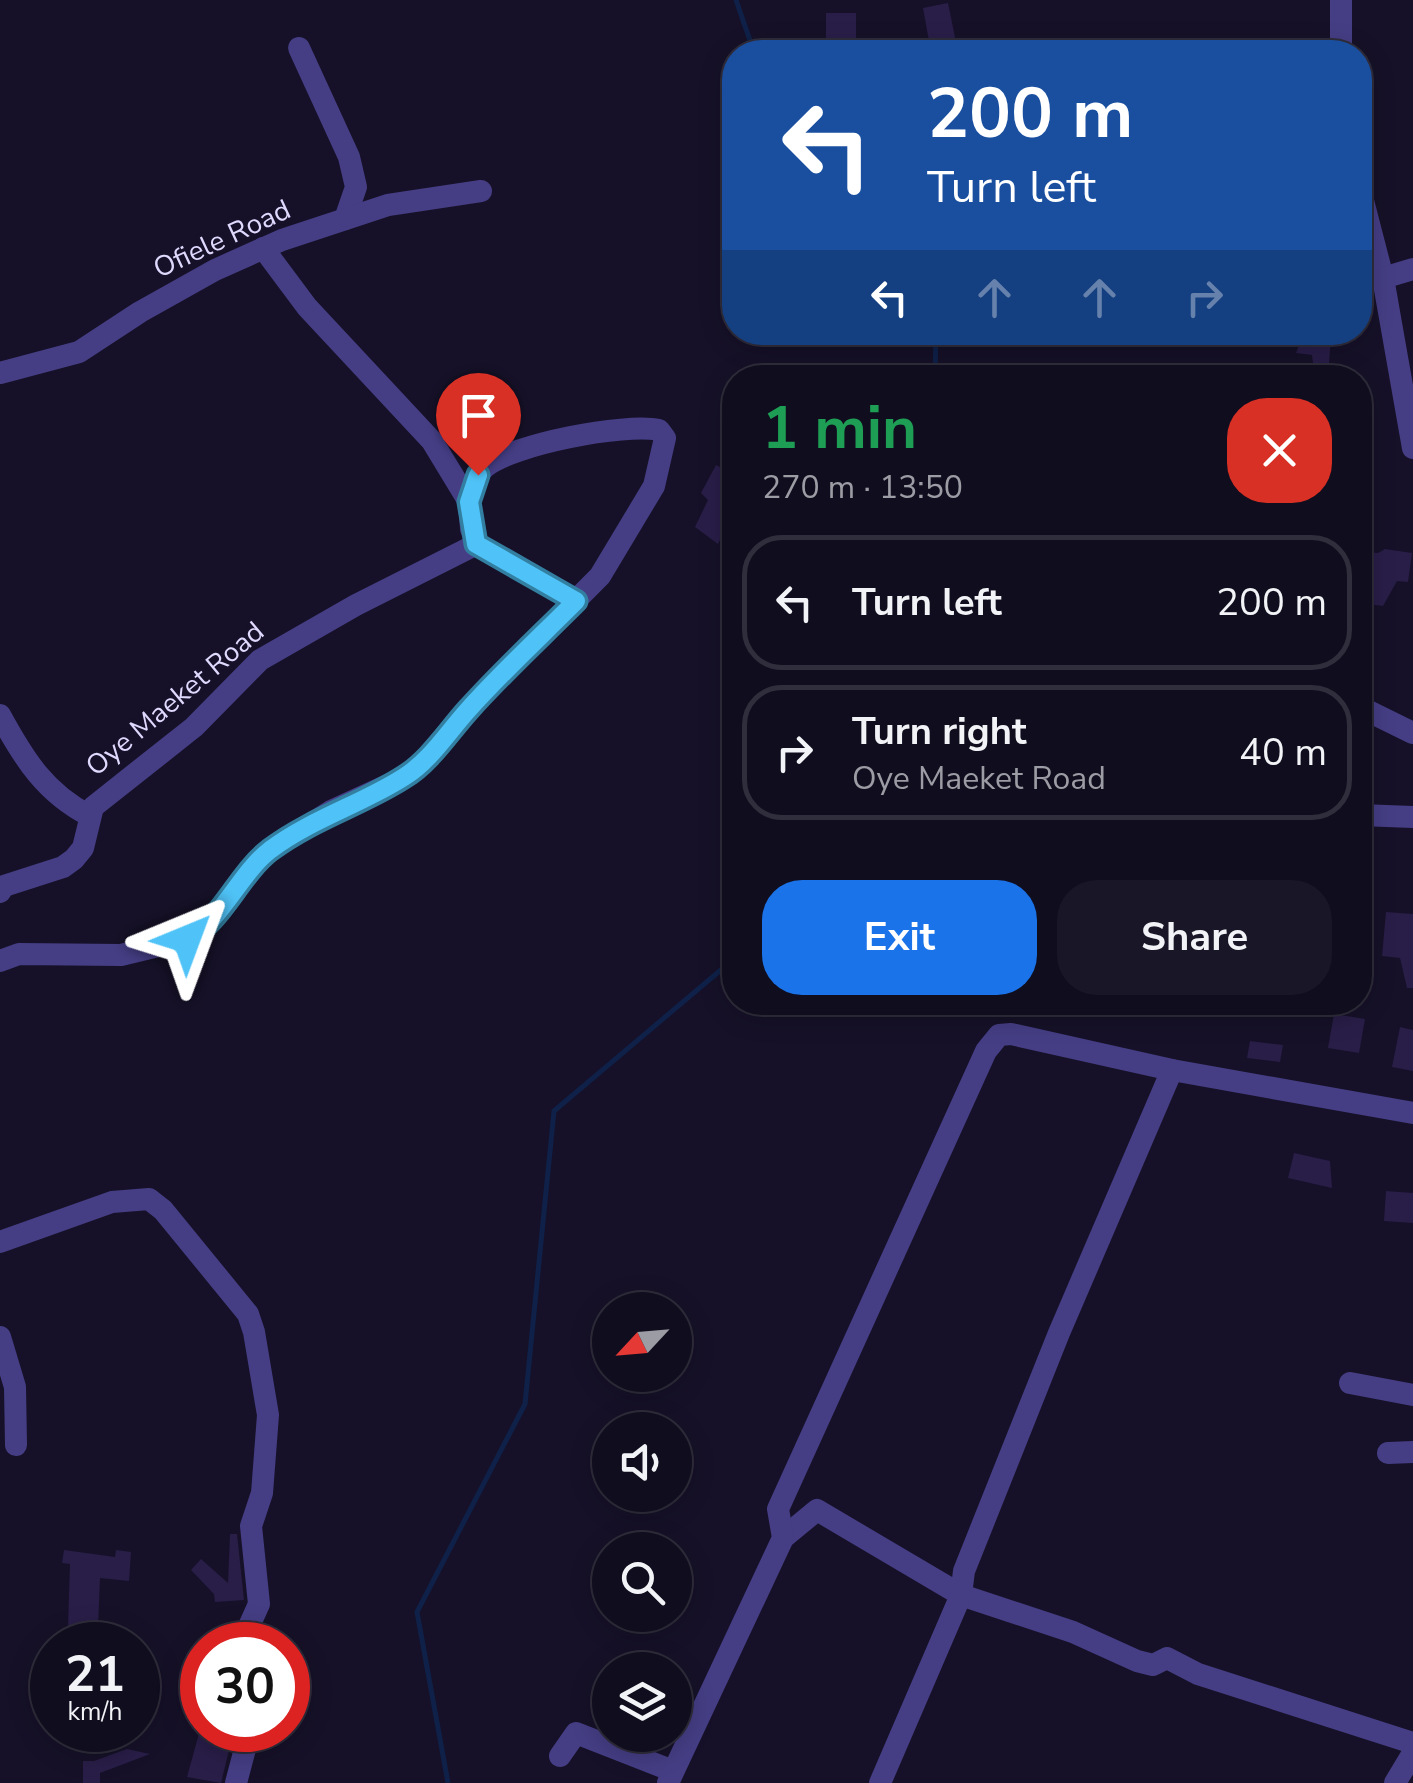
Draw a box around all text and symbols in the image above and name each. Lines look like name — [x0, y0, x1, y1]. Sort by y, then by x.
text: 200 m — [927, 66, 1133, 162]
icon: left — [762, 80, 892, 210]
text: Turn left — [927, 157, 1096, 218]
street label: Ofiele Road — [147, 191, 297, 287]
icon: left — [862, 270, 917, 325]
icon: ahead — [967, 270, 1022, 325]
icon: ahead — [1072, 270, 1127, 325]
icon: right — [1177, 270, 1232, 325]
pin — [436, 373, 521, 476]
text: 1 min — [762, 387, 917, 469]
icon: arrive — [451, 388, 506, 443]
button: close — [1227, 398, 1332, 503]
text: 270 m · 13:50 — [762, 466, 963, 509]
icon: left — [767, 575, 822, 630]
text: Turn left — [852, 577, 1002, 628]
text: 200 m — [1216, 577, 1327, 628]
street label: Oye Maeket Road — [78, 613, 272, 785]
text: Turn right — [852, 706, 1027, 757]
icon: right — [767, 725, 822, 780]
text: 40 m — [1239, 727, 1327, 778]
text: Oye Maeket Road — [852, 757, 1106, 800]
button: Exit — [762, 880, 1037, 995]
button: Share — [1057, 880, 1332, 995]
position arrow — [135, 887, 239, 991]
north arrow — [592, 1292, 692, 1392]
map controls — [592, 1292, 692, 1752]
button: sound — [592, 1412, 692, 1512]
button: search — [592, 1532, 692, 1632]
speed limit sign: 30 — [180, 1622, 310, 1752]
text: 21 — [65, 1640, 125, 1709]
button: layers — [592, 1652, 692, 1752]
text: km/h — [67, 1695, 123, 1729]

